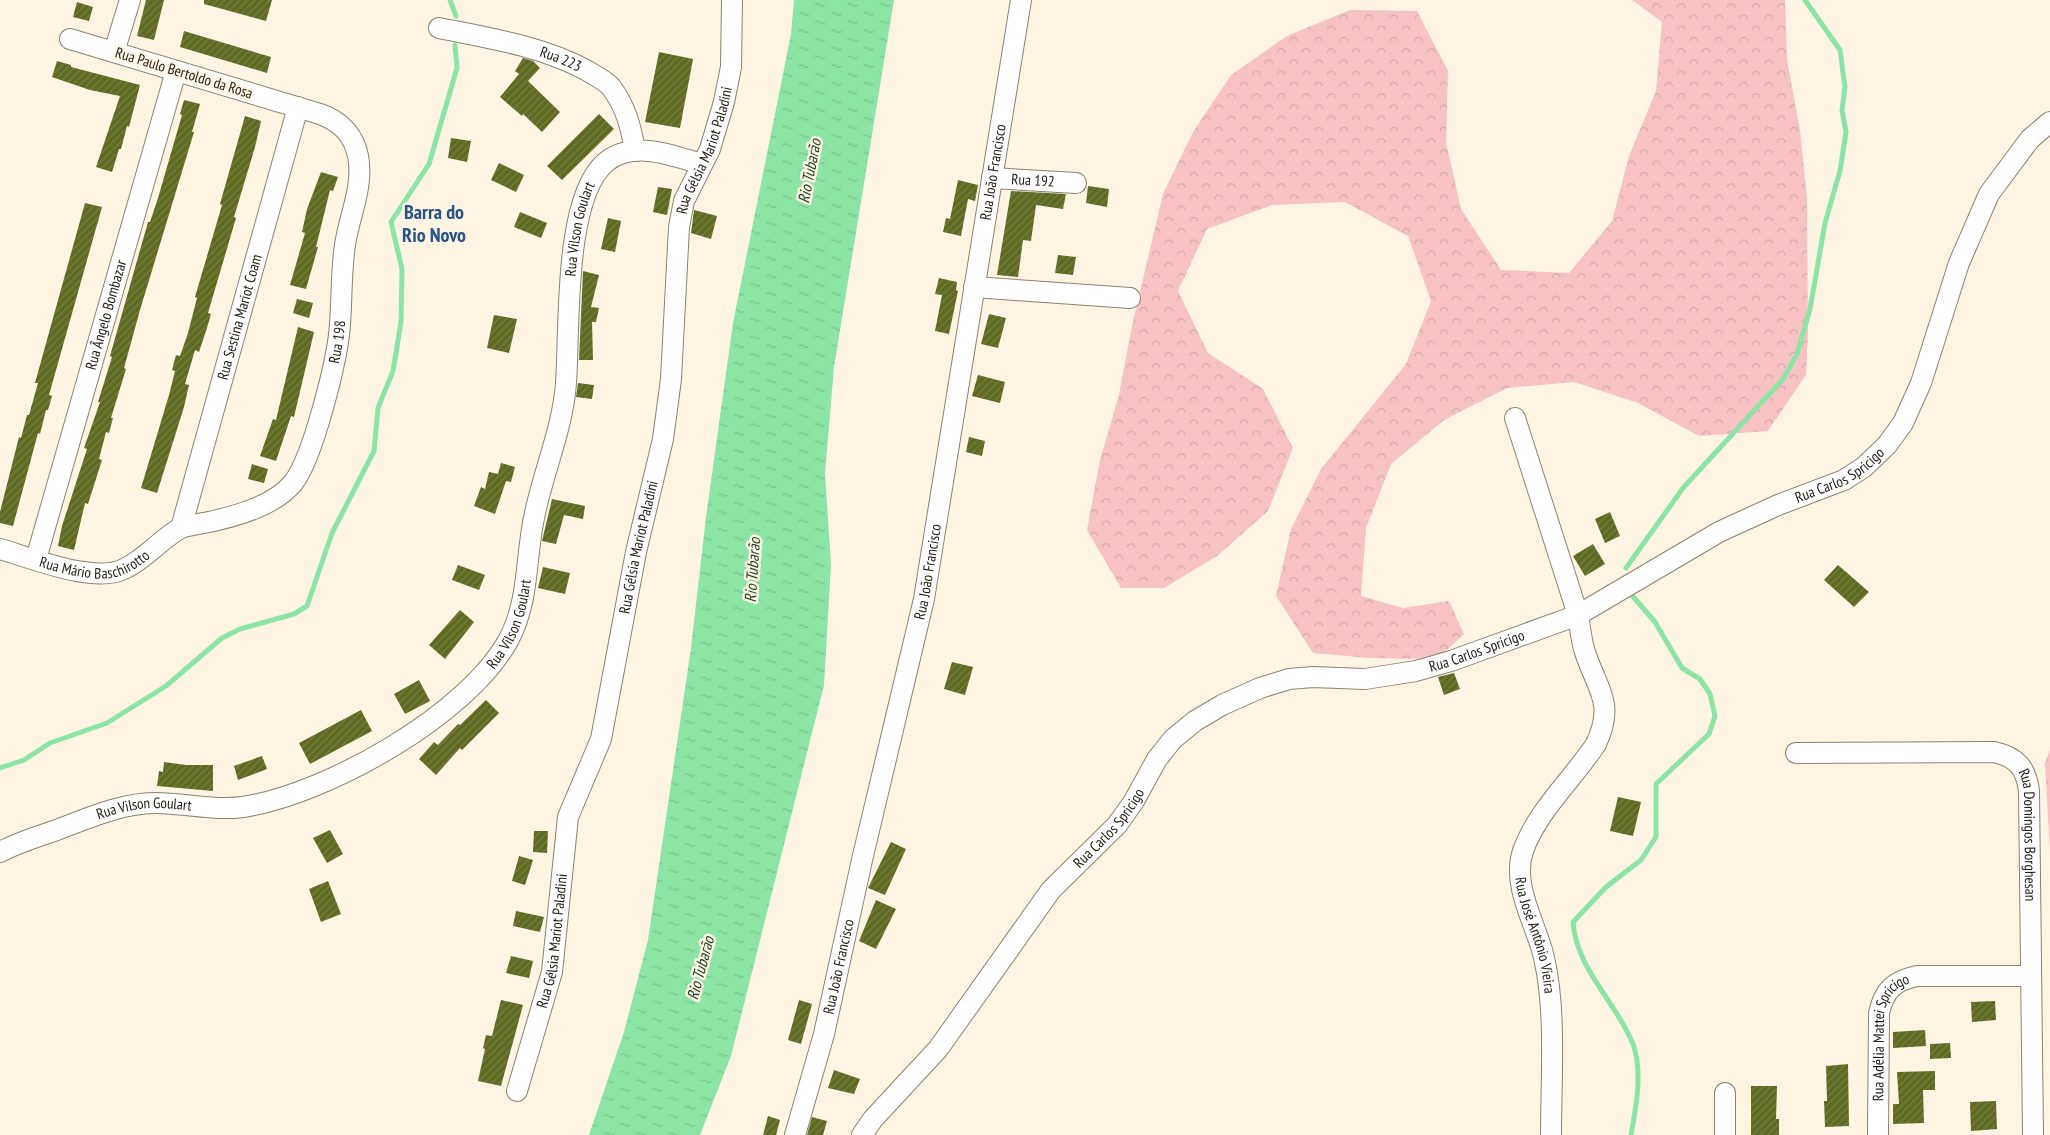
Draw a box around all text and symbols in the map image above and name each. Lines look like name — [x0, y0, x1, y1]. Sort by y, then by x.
street label: Rua 223 — [538, 42, 585, 75]
street label: Rua Paulo Bertoldo da Rosa — [113, 43, 255, 102]
street label: Rua Gélsia Mariot Paladini — [672, 85, 736, 216]
street label: Rua João Francisco — [976, 123, 1010, 221]
water label: Rio Tubarão — [793, 136, 825, 205]
street label: Rua 192 — [1011, 169, 1055, 191]
street label: Rua Vilson Goulart — [561, 178, 599, 277]
district label: Barra do Rio Novo — [402, 199, 466, 248]
street label: Rua Sestina Mariot Coam — [213, 252, 266, 382]
street label: Rua Ângelo Bombazar — [81, 257, 131, 372]
street label: Rua 198 — [324, 320, 349, 365]
street label: Rua Carlos Spricigo — [1792, 443, 1888, 507]
street label: Rua Gélsia Mariot Paladini — [615, 479, 662, 615]
street label: Rua João Francisco — [909, 522, 945, 621]
water label: Rio Tubarão — [740, 536, 764, 603]
street label: Rua Mário Baschirotto — [37, 546, 153, 583]
street label: Rua Vilson Goulart — [482, 578, 535, 673]
street label: Rua Carlos Spricigo — [1427, 625, 1527, 676]
street label: Rua Domingos Borghesan — [2015, 765, 2040, 901]
street label: Rua Carlos Spricigo — [1069, 785, 1148, 872]
street label: Rua Vilson Goulart — [94, 793, 193, 823]
street label: Rua Gélsia Mariot Paladini — [532, 873, 571, 1010]
street label: Rua José Antônio Vieira — [1511, 876, 1560, 994]
street label: Rua João Francisco — [819, 917, 858, 1016]
water label: Rio Tubarão — [682, 933, 718, 1002]
street label: Rua Adélia Mattei Spricigo — [1868, 969, 1911, 1101]

